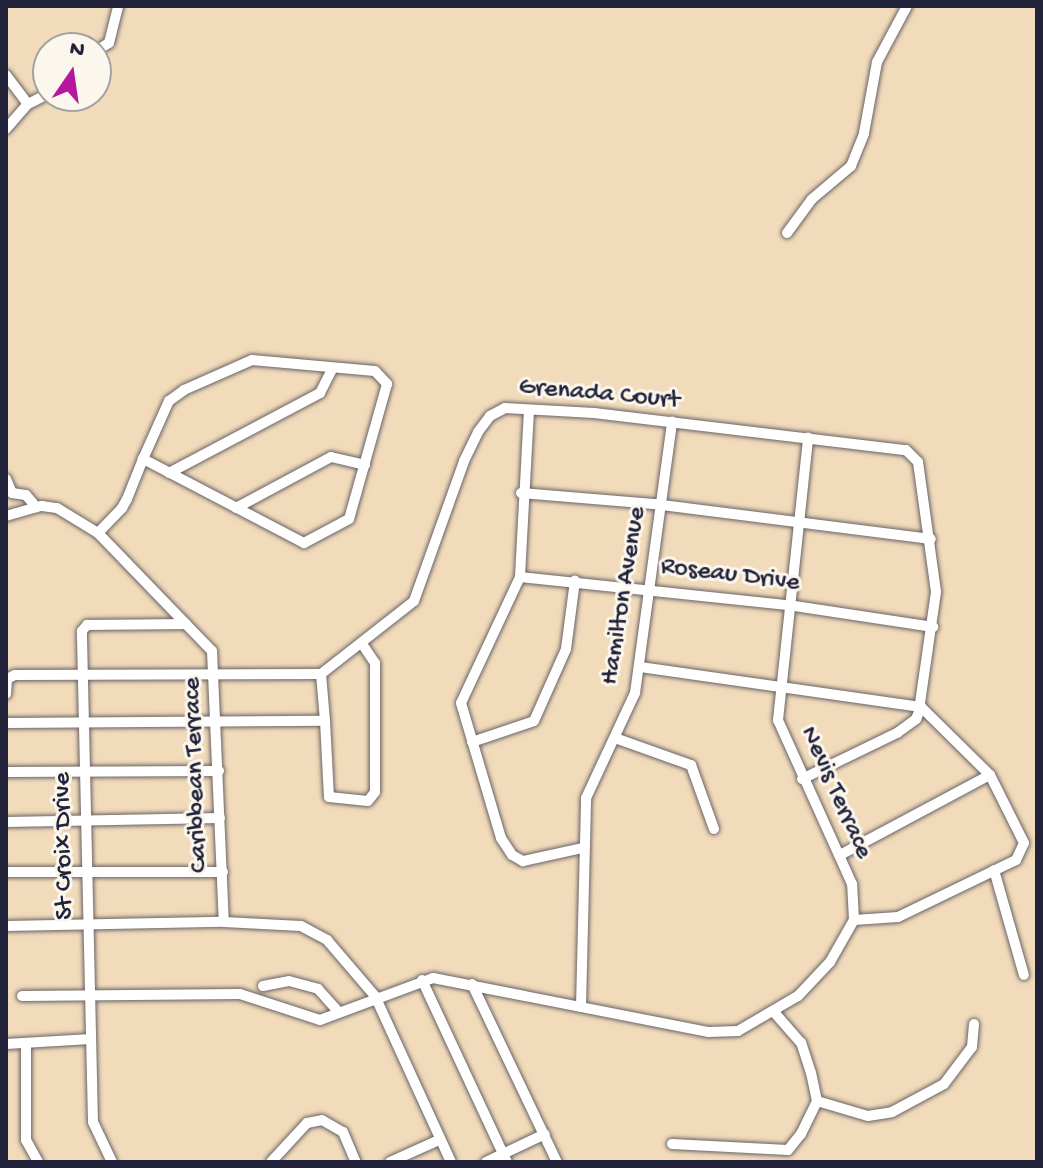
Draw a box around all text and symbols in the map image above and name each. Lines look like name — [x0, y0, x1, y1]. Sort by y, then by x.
north arrow — [32, 32, 112, 112]
text: N — [67, 36, 87, 65]
street label: Grenada Court — [517, 372, 681, 418]
street label: Hamilton Avenue — [596, 505, 654, 687]
street label: Roseau Drive — [659, 552, 801, 600]
street label: Caribbean Terrace — [178, 677, 216, 873]
street label: Nevis Terrace — [792, 722, 878, 864]
street label: St Croix Drive — [48, 772, 82, 920]

